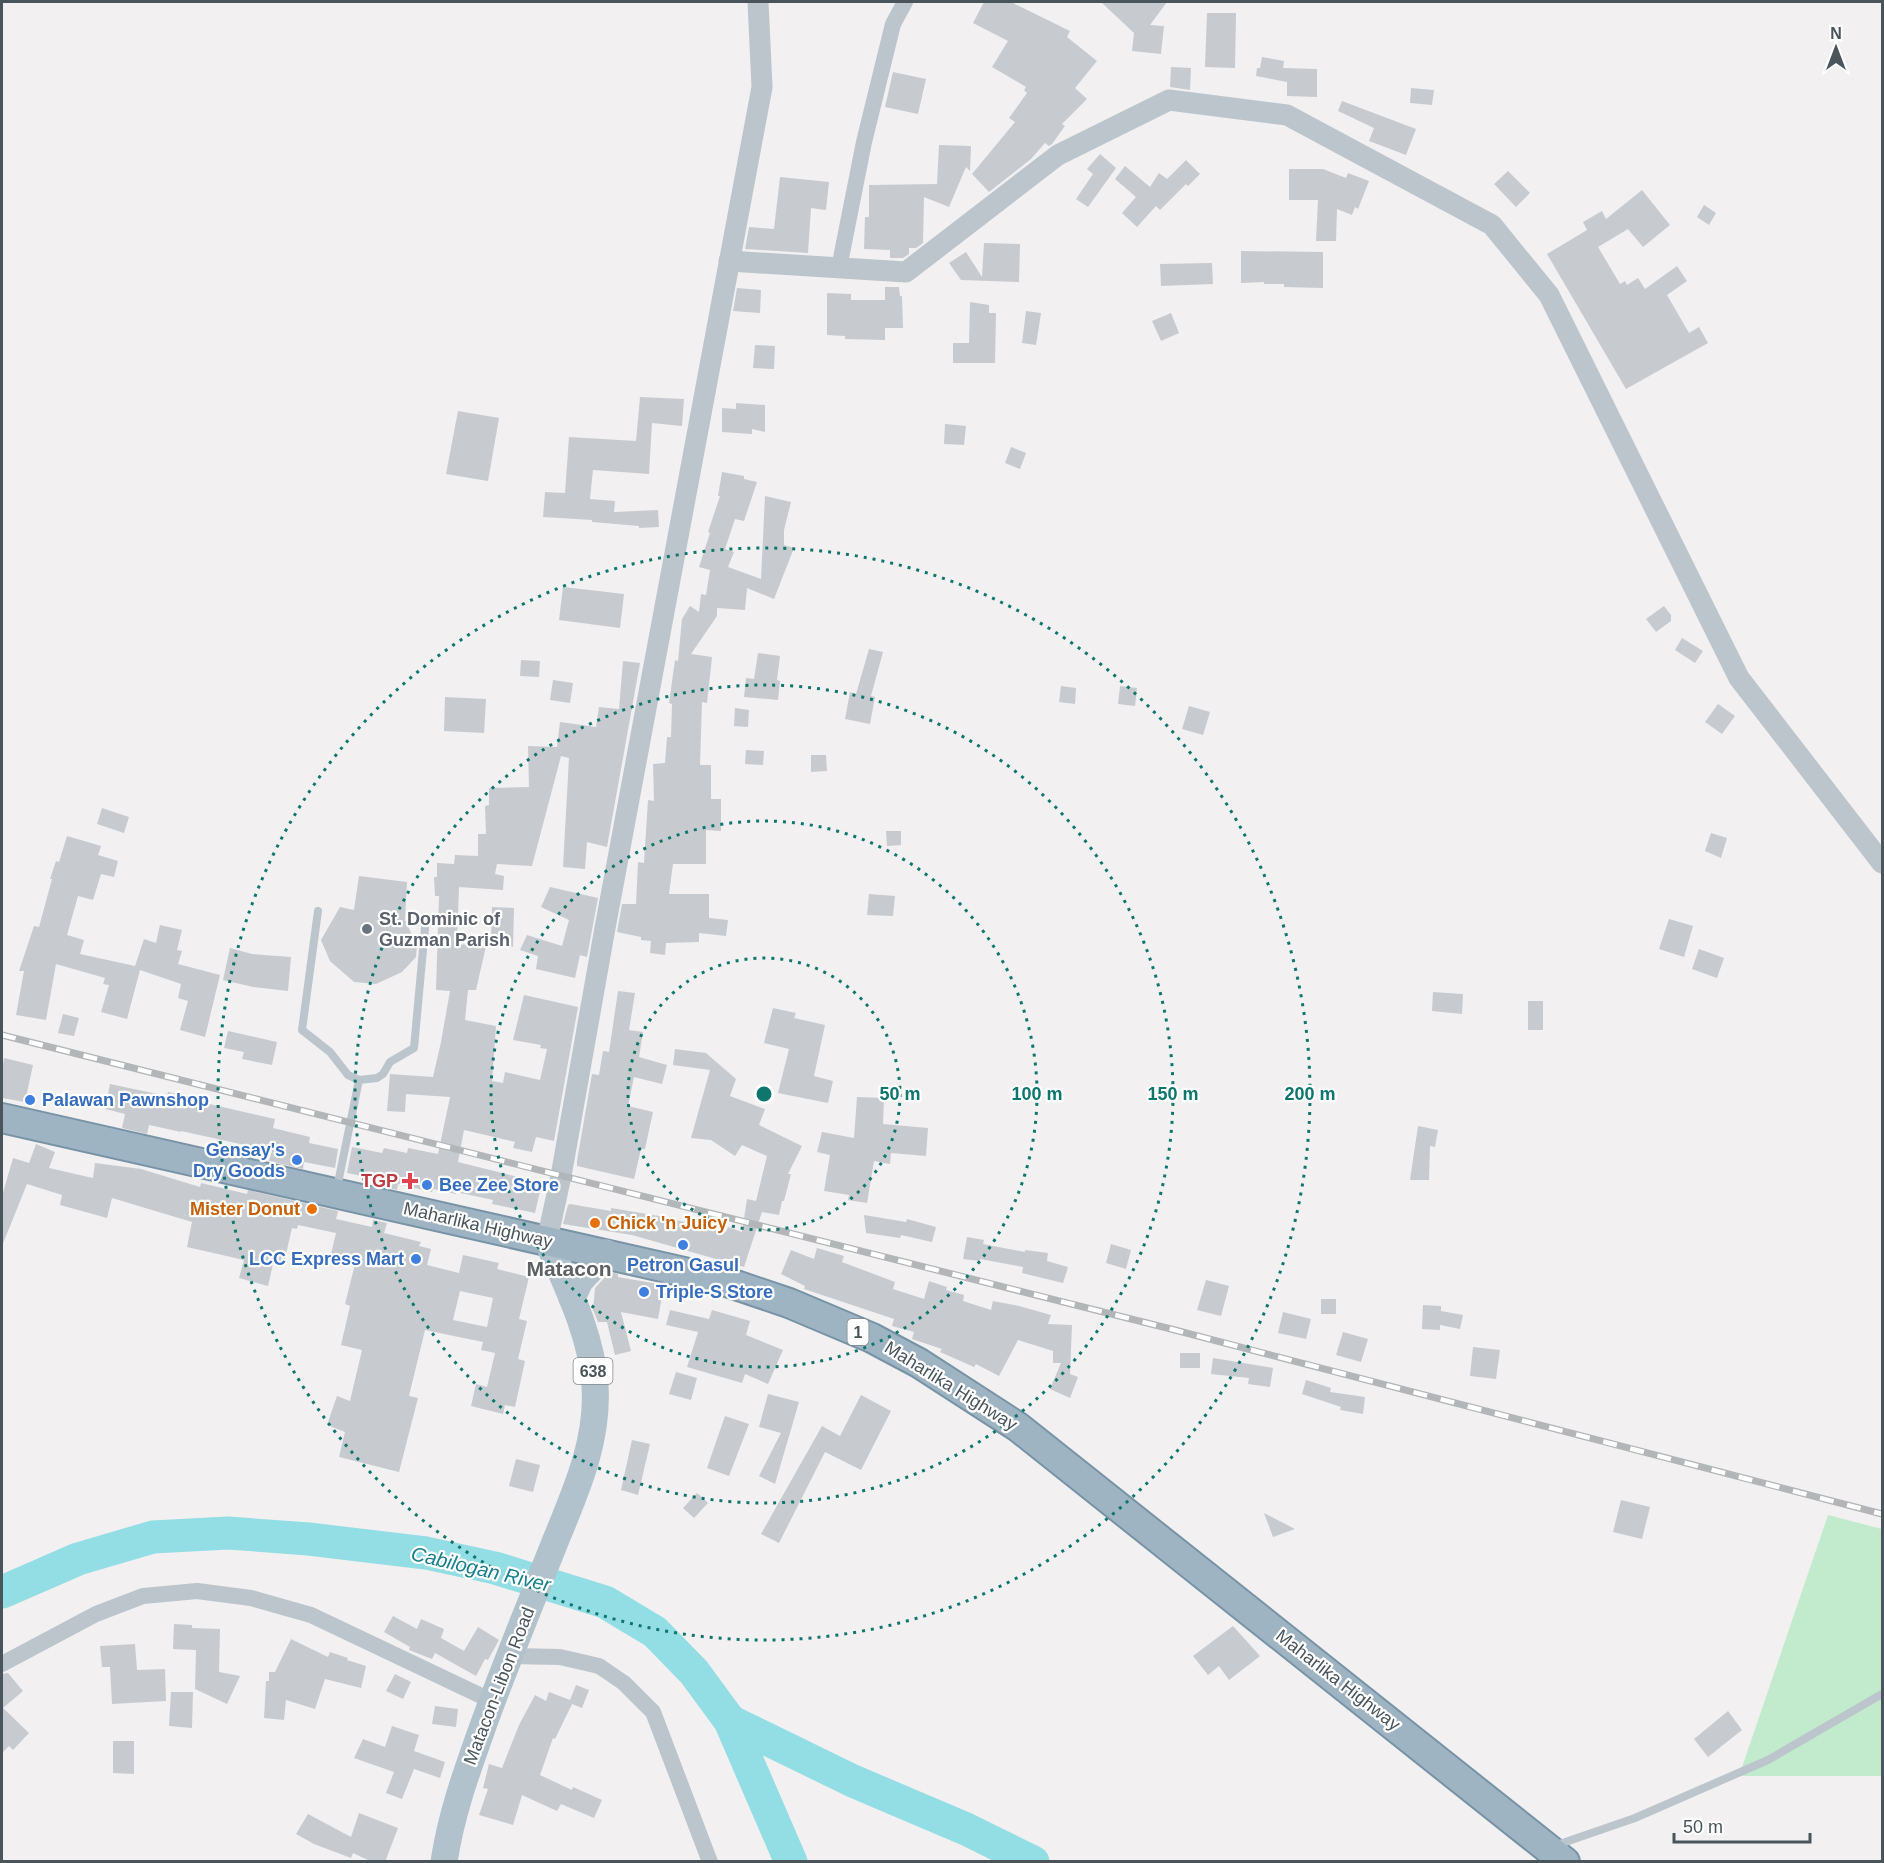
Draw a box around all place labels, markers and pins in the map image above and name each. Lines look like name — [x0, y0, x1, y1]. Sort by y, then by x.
place label: St. Dominic of Guzman Parish — [379, 909, 510, 950]
marker: St. Dominic of Guzman Parish — [360, 922, 374, 936]
centre of rings — [754, 1084, 774, 1104]
place label: Palawan Pawnshop — [42, 1090, 209, 1110]
marker: Palawan Pawnshop — [23, 1093, 37, 1107]
place label: Gensay's Dry Goods — [193, 1140, 285, 1181]
marker: Gensay's Dry Goods — [290, 1153, 304, 1167]
place label: TGP — [361, 1171, 398, 1191]
marker: TGP — [403, 1174, 417, 1188]
place label: Bee Zee Store — [439, 1175, 559, 1195]
marker: Bee Zee Store — [420, 1178, 434, 1192]
place label: Mister Donut — [190, 1199, 300, 1219]
marker: Mister Donut — [305, 1202, 319, 1216]
place label: Chick 'n Juicy — [607, 1213, 727, 1233]
marker: Chick 'n Juicy — [588, 1216, 602, 1230]
marker: Petron Gasul — [676, 1238, 690, 1252]
place label: LCC Express Mart — [249, 1249, 404, 1269]
marker: LCC Express Mart — [409, 1252, 423, 1266]
place label: Petron Gasul — [627, 1255, 739, 1275]
place label: Triple-S Store — [656, 1282, 773, 1302]
marker: Triple-S Store — [637, 1285, 651, 1299]

